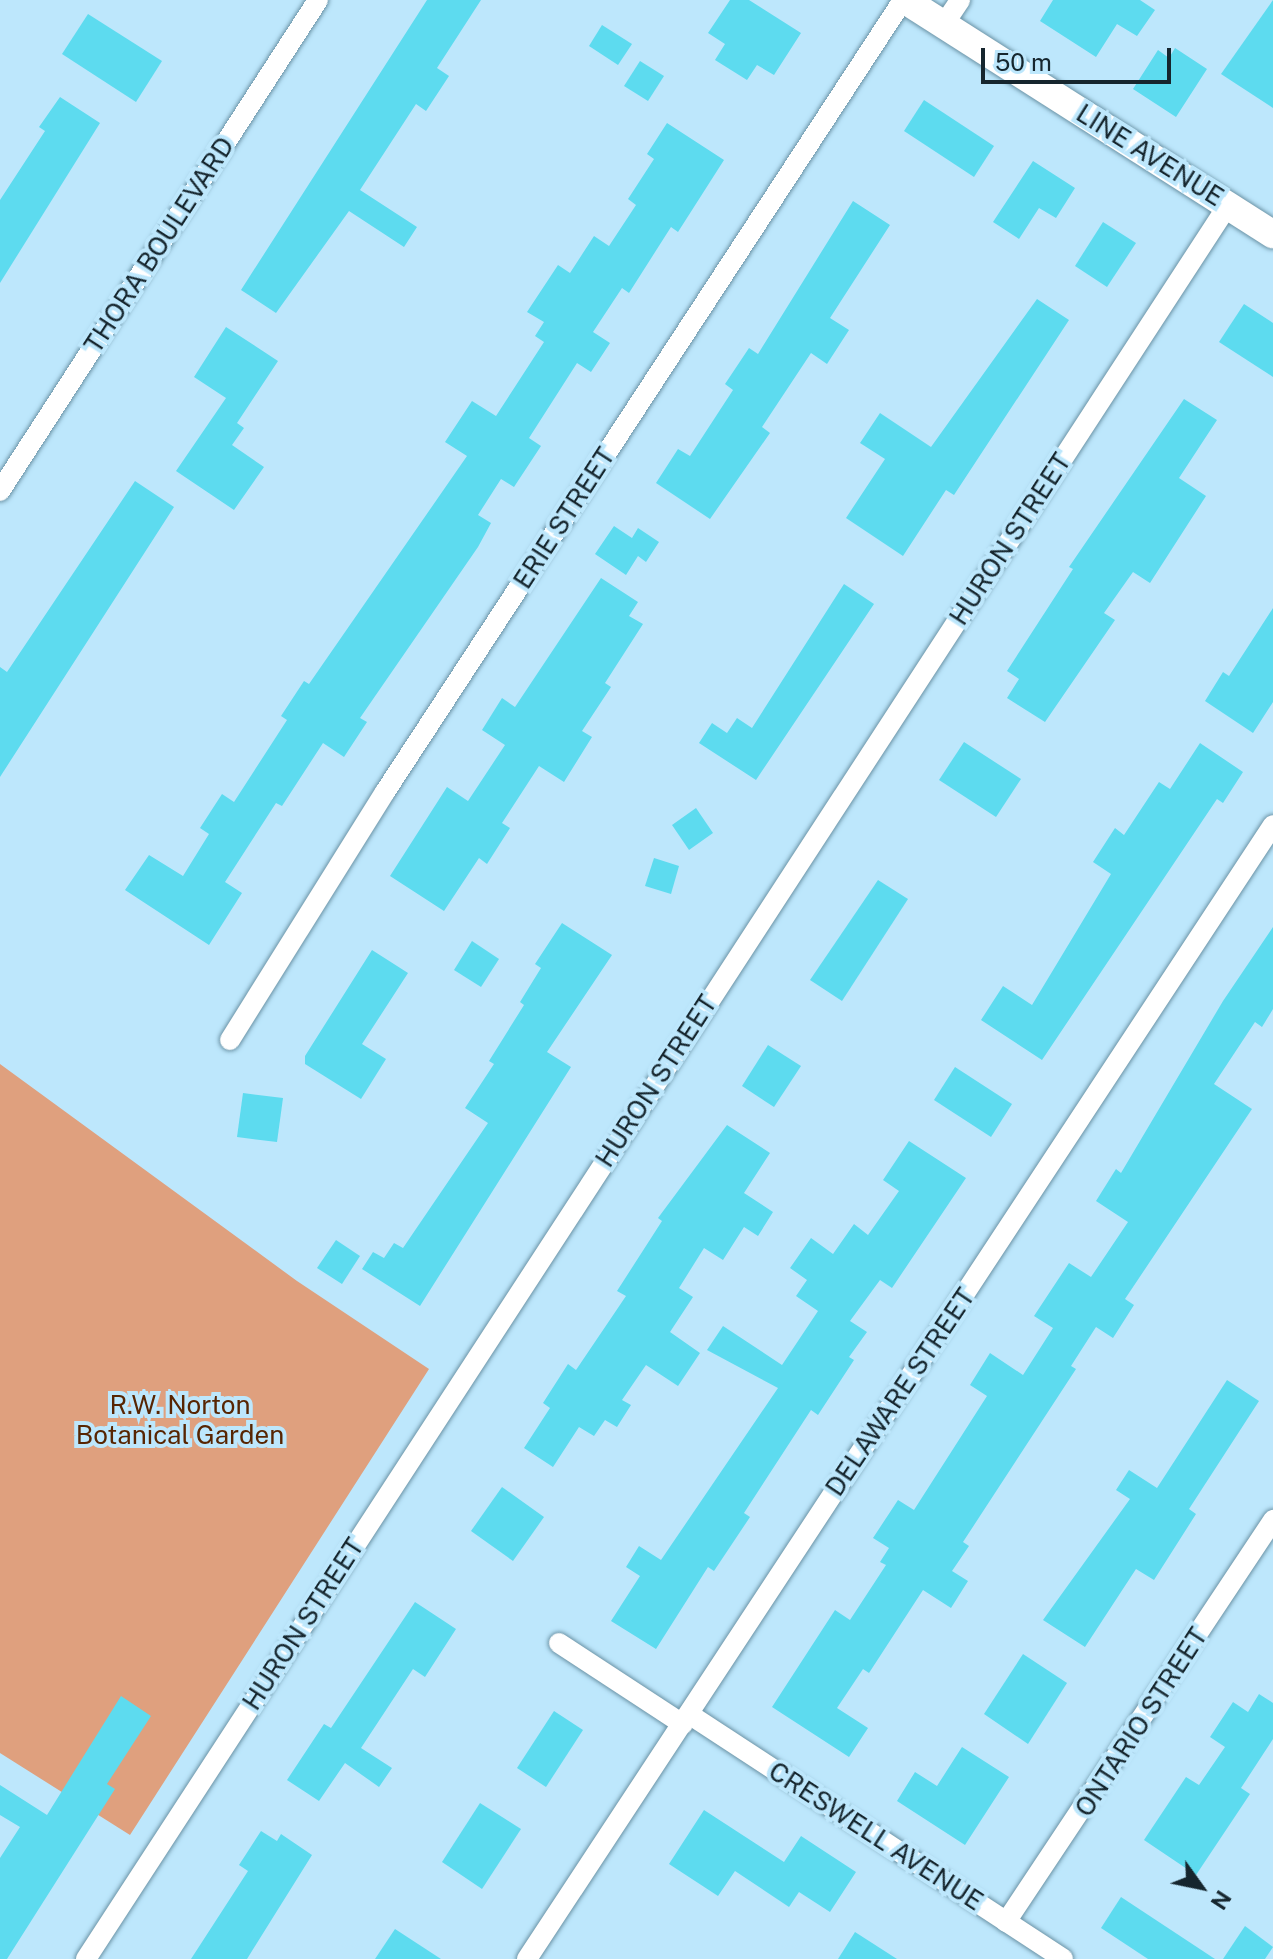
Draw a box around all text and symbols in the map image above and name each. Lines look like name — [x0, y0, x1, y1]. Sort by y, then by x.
scale bar — [985, 32, 1175, 82]
text: 50 m — [995, 48, 1052, 76]
street label: LINE AVENUE — [1071, 97, 1229, 213]
street label: THORA BOULEVARD — [78, 131, 240, 359]
street label: ERIE STREET — [507, 442, 621, 594]
street label: HURON STREET — [943, 447, 1077, 631]
street label: HURON STREET — [589, 989, 723, 1173]
street label: DELAWARE STREET — [819, 1282, 981, 1502]
park label: R.W. Norton Botanical Garden — [76, 1389, 284, 1450]
street label: HURON STREET — [236, 1532, 370, 1716]
street label: ONTARIO STREET — [1068, 1622, 1214, 1822]
street label: CRESWELL AVENUE — [763, 1755, 989, 1917]
north arrow — [1161, 1847, 1241, 1927]
text: N — [1206, 1886, 1237, 1914]

